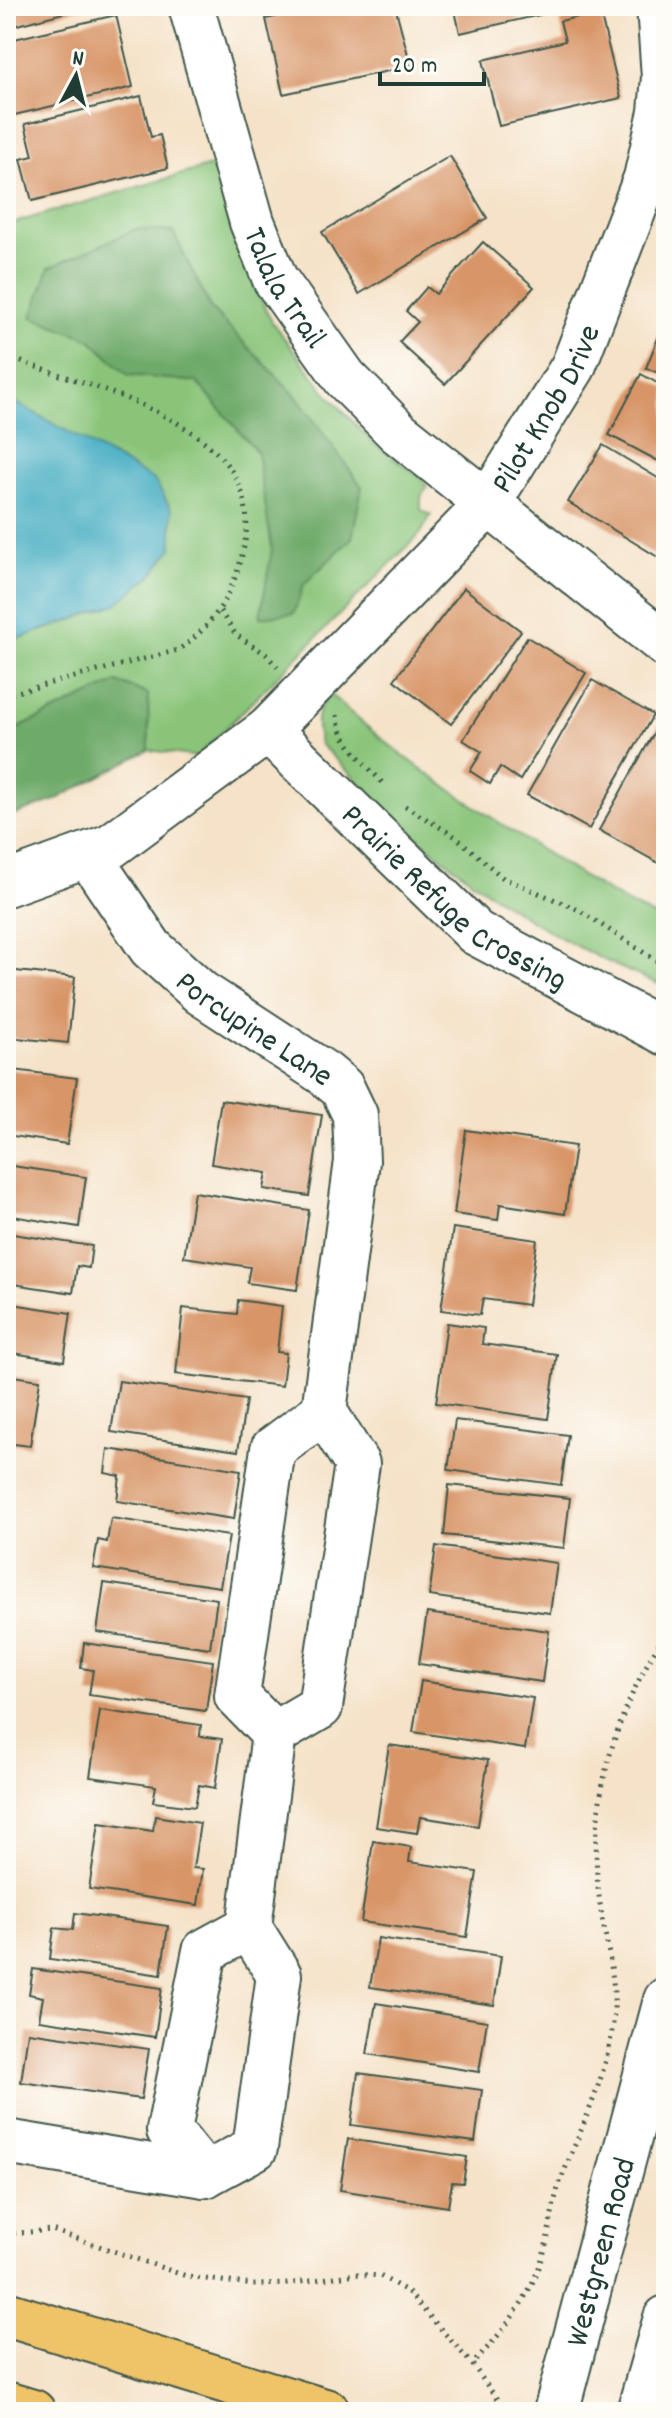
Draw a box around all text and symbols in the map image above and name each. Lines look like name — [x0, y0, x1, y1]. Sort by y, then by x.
north arrow — [36, 36, 116, 116]
scale bar — [380, 36, 484, 86]
text: N — [71, 44, 85, 76]
text: 20 m — [392, 50, 438, 84]
street label: Talala Trail — [229, 222, 335, 360]
street label: Pilot Knob Drive — [482, 319, 615, 504]
street label: Prairie Refuge Crossing — [329, 795, 574, 1005]
street label: Porcupine Lane — [163, 962, 342, 1100]
street label: Westgreen Road — [556, 2153, 651, 2352]

